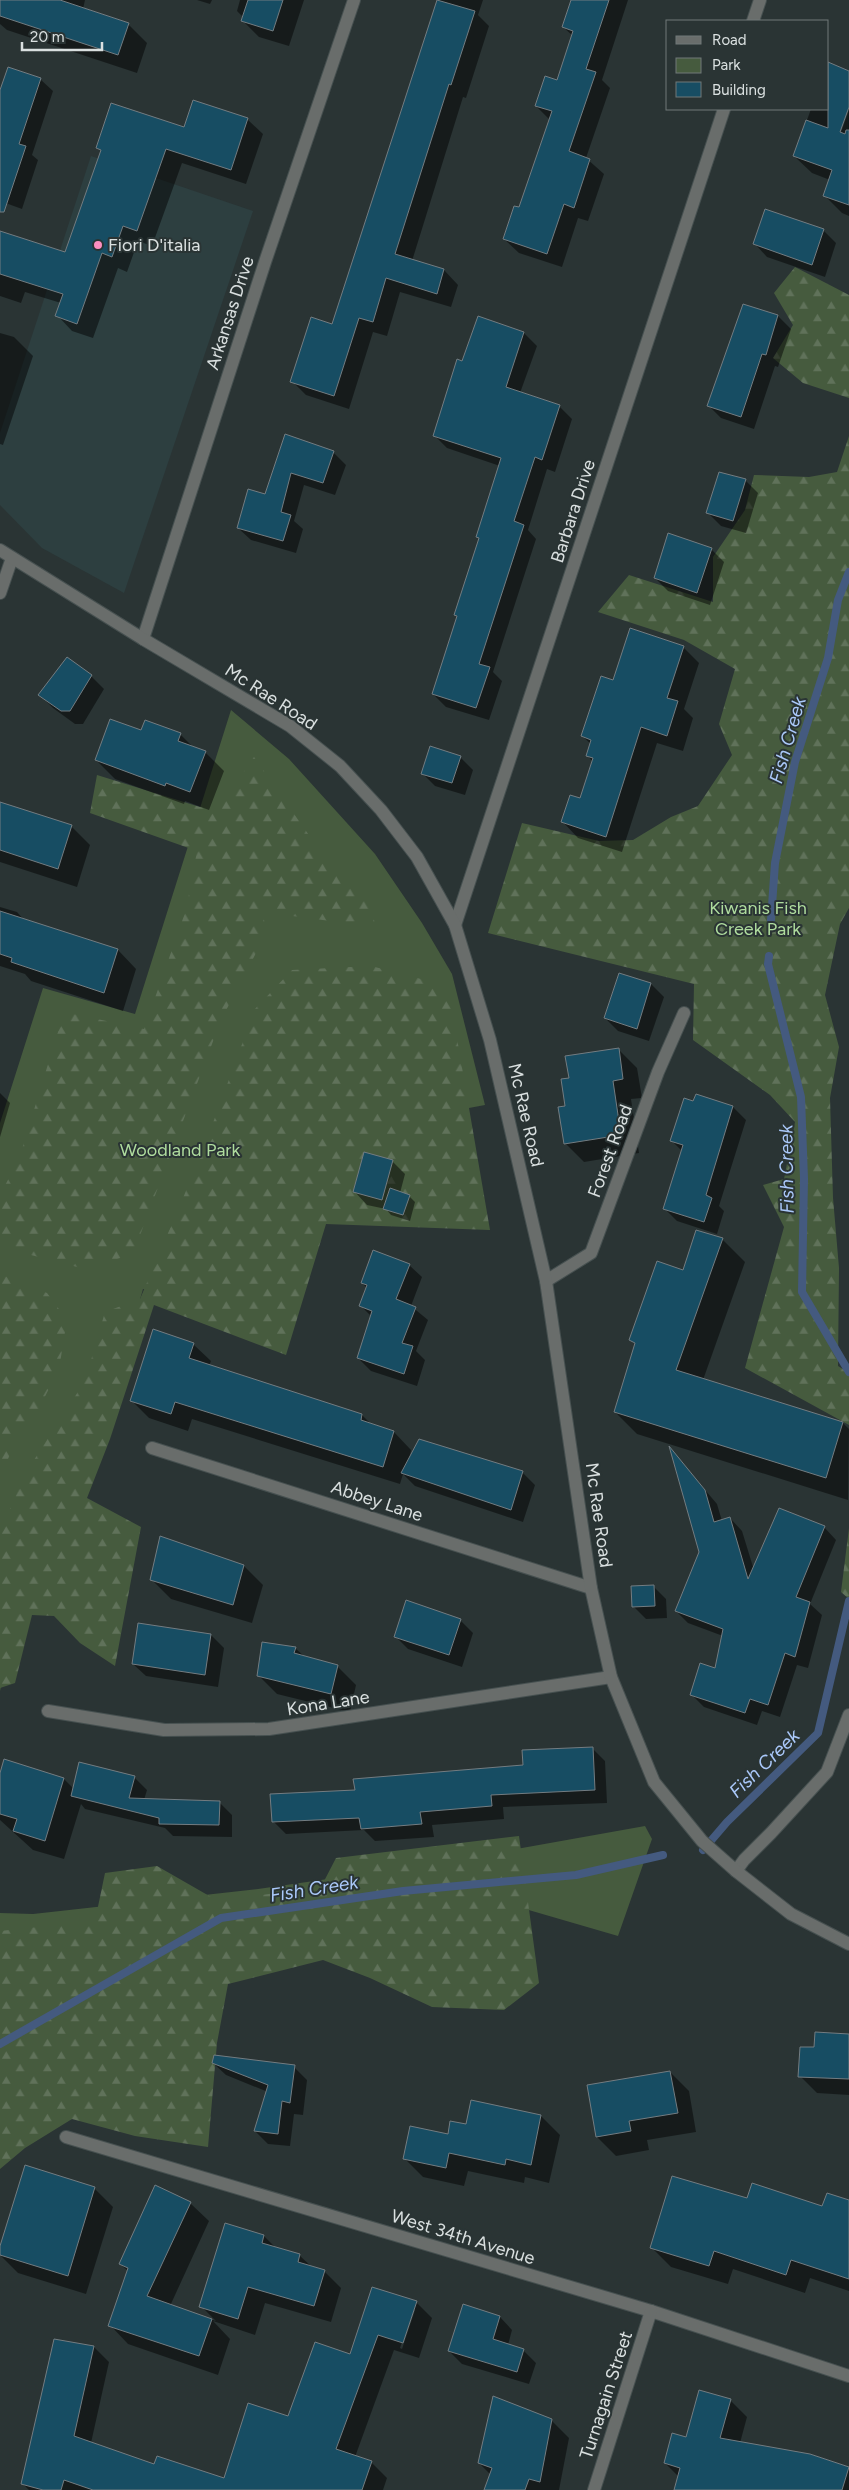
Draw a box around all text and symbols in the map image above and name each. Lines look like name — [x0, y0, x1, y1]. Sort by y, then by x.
scale bar — [22, 20, 102, 52]
legend — [666, 20, 829, 110]
text: 20 m — [30, 28, 64, 46]
text: Road — [712, 31, 747, 49]
text: Park — [712, 56, 741, 74]
text: Building — [712, 81, 766, 99]
place label: Fiori D'italia — [108, 234, 201, 256]
marker: Fiori D'italia — [92, 239, 104, 251]
street label: Arkansas Drive — [201, 253, 259, 373]
street label: Barbara Drive — [546, 456, 600, 565]
street label: Mc Rae Road — [221, 659, 321, 735]
water label: Fish Creek — [764, 693, 811, 786]
park label: Kiwanis Fish Creek Park — [709, 897, 807, 940]
street label: Mc Rae Road — [503, 1061, 549, 1169]
street label: Forest Road — [583, 1102, 637, 1200]
water label: Fish Creek — [774, 1123, 799, 1214]
park label: Woodland Park — [120, 1139, 240, 1161]
street label: Mc Rae Road — [581, 1461, 617, 1569]
street label: Abbey Lane — [328, 1476, 426, 1526]
street label: Kona Lane — [285, 1686, 371, 1720]
water label: Fish Creek — [724, 1724, 805, 1803]
water label: Fish Creek — [268, 1870, 361, 1907]
street label: West 34th Avenue — [388, 2205, 538, 2269]
street label: Turnagain Street — [575, 2328, 637, 2462]

